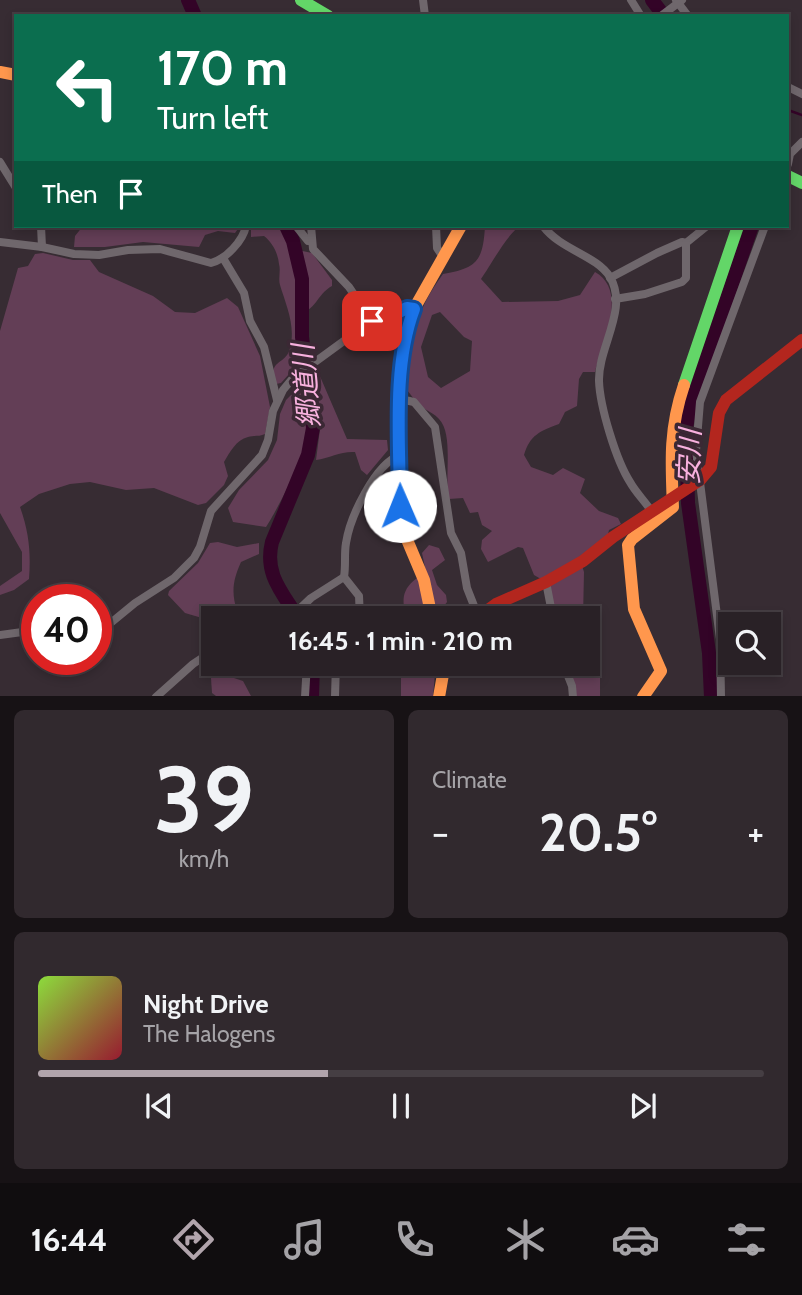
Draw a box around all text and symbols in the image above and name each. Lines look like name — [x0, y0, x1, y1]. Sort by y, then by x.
text: 170 m — [157, 38, 288, 97]
icon: left — [42, 42, 133, 133]
text: Turn left — [157, 98, 268, 137]
icon: arrive — [112, 175, 150, 213]
text: Then — [42, 178, 98, 210]
pin — [342, 291, 402, 351]
icon: arrive — [353, 302, 391, 340]
water label: 郷道川 — [285, 340, 327, 429]
water label: 安川 — [671, 425, 707, 486]
position arrow — [363, 469, 437, 543]
speed limit sign: 40 — [21, 584, 112, 675]
map controls — [718, 612, 781, 675]
button: search — [718, 612, 781, 675]
text: 16:45 · 1 min · 210 m — [288, 625, 513, 657]
text: 39 — [154, 744, 254, 855]
text: Climate — [432, 766, 507, 794]
text: 20.5° — [539, 801, 657, 864]
text: − — [432, 809, 449, 856]
text: + — [747, 809, 764, 856]
text: km/h — [179, 845, 229, 873]
text: Night Drive — [143, 988, 269, 1020]
text: The Halogens — [143, 1020, 275, 1048]
icon: previous — [140, 1087, 178, 1125]
icon: pause — [382, 1087, 420, 1125]
icon: next — [624, 1087, 662, 1125]
icon: directions — [169, 1215, 218, 1264]
icon: music — [280, 1215, 329, 1264]
icon: phone — [390, 1215, 439, 1264]
icon: climate — [501, 1215, 550, 1264]
icon: car — [611, 1215, 660, 1264]
icon: filters — [722, 1215, 771, 1264]
text: 16:44 — [31, 1220, 107, 1259]

